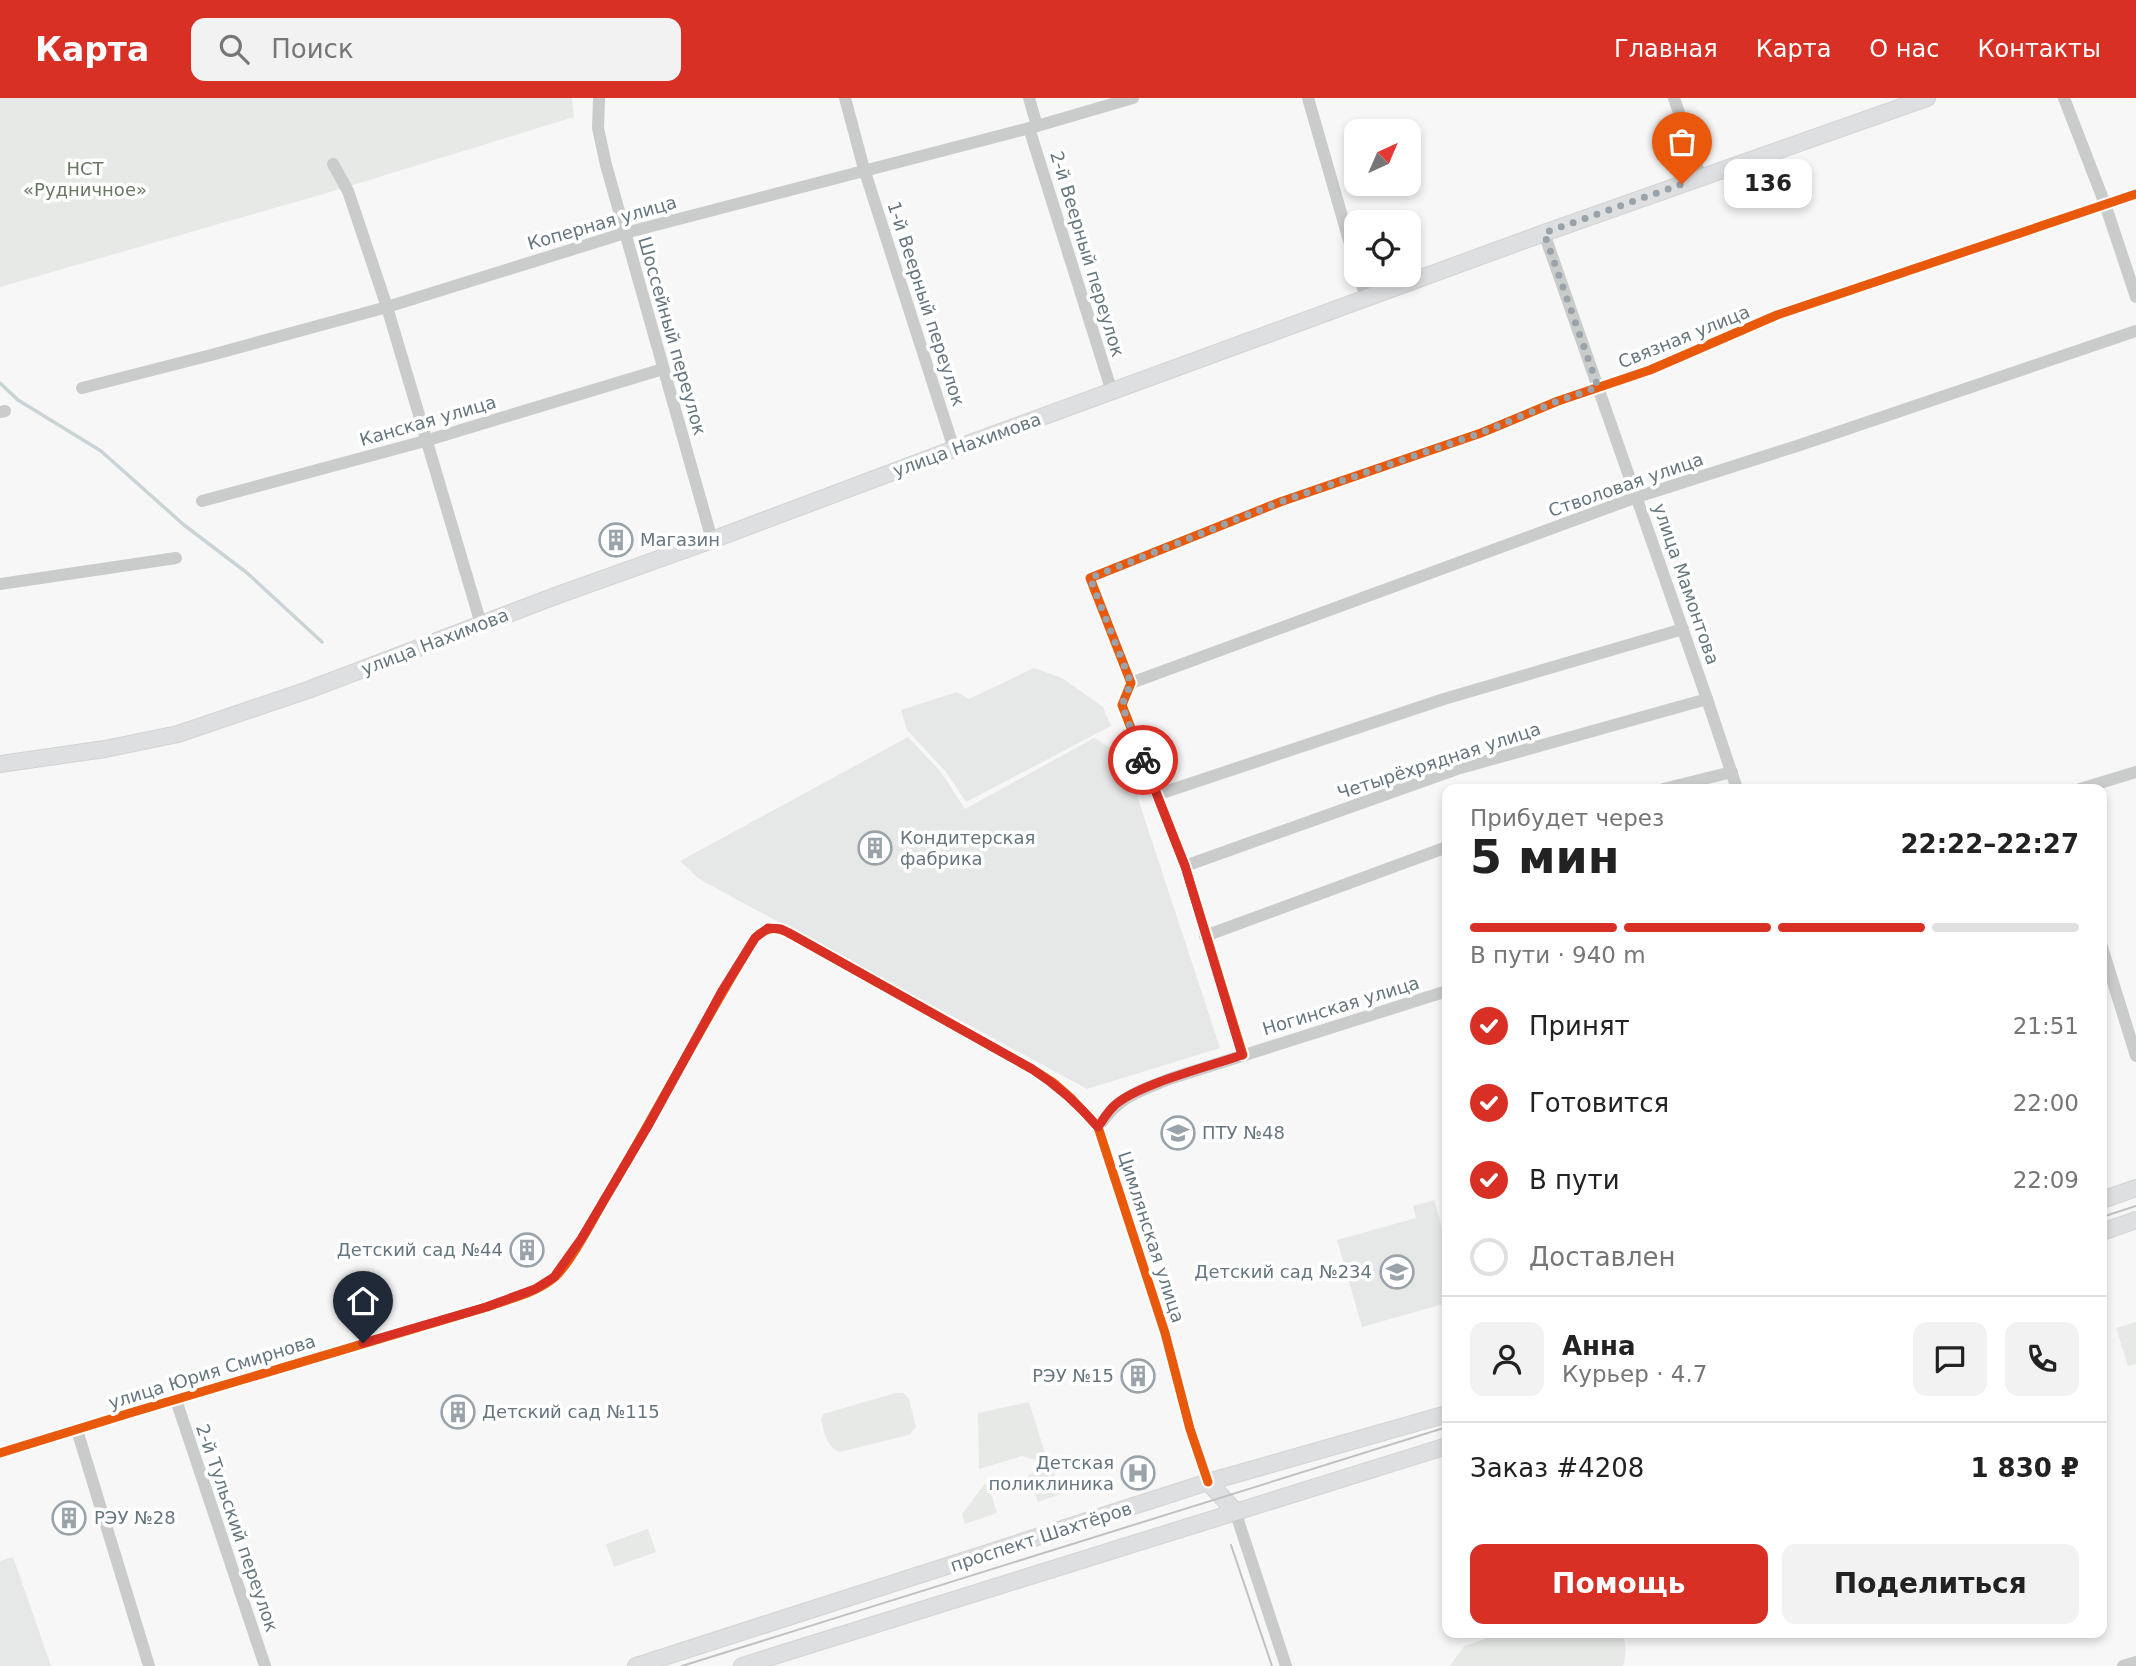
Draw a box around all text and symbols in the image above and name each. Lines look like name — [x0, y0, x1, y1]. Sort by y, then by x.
search box — [191, 18, 681, 81]
text: Карта — [35, 30, 149, 69]
icon: search — [215, 30, 253, 68]
text: Поиск — [271, 34, 354, 64]
text: Главная — [1614, 35, 1718, 63]
text: Карта — [1756, 35, 1831, 63]
text: О нас — [1869, 35, 1939, 63]
text: Контакты — [1977, 35, 2101, 63]
pin — [1652, 112, 1712, 184]
north arrow — [1344, 119, 1421, 196]
map controls — [1344, 119, 1421, 287]
icon: bag — [1663, 123, 1701, 161]
street label: 2-й Веерный переулок — [1046, 148, 1129, 359]
park label: НСТ «Рудничное» — [23, 158, 147, 200]
callout: 136 — [1724, 160, 1812, 208]
text: 136 — [1744, 170, 1792, 196]
street label: Коперная улица — [525, 191, 679, 254]
street label: 1-й Веерный переулок — [883, 199, 970, 409]
button: locate — [1344, 210, 1421, 287]
street label: Шоссейный переулок — [634, 234, 711, 438]
street label: Связная улица — [1615, 301, 1753, 373]
street label: Канская улица — [357, 391, 499, 450]
street label: улица Нахимова — [890, 408, 1044, 481]
street label: Стволовая улица — [1546, 448, 1706, 521]
street label: улица Мамонтова — [1649, 501, 1724, 667]
building icon: Магазин — [597, 521, 635, 559]
place label: Магазин — [640, 529, 720, 550]
street label: улица Нахимова — [358, 604, 511, 679]
street label: Четырёхрядная улица — [1335, 718, 1543, 803]
courier — [1108, 725, 1178, 795]
icon: bike — [1124, 741, 1162, 779]
text: Прибудет через — [1470, 805, 1664, 831]
place label: Кондитерская фабрика — [900, 827, 1035, 869]
building icon: Кондитерская фабрика — [856, 829, 894, 867]
text: 22:22–22:27 — [1900, 829, 2079, 859]
text: 5 мин — [1470, 830, 1620, 884]
text: В пути · 940 m — [1470, 942, 1646, 968]
street label: Ногинская улица — [1260, 972, 1422, 1039]
icon: check — [1470, 1007, 1508, 1045]
text: Принят — [1529, 1011, 1630, 1041]
text: 21:51 — [2013, 1013, 2079, 1039]
icon: check — [1470, 1084, 1508, 1122]
text: Готовится — [1529, 1088, 1669, 1118]
text: 22:00 — [2013, 1090, 2079, 1116]
school or university icon: ПТУ №48 — [1159, 1114, 1197, 1152]
place label: ПТУ №48 — [1202, 1122, 1285, 1143]
street label: Цимлянская улица — [1114, 1149, 1189, 1325]
icon: check — [1470, 1161, 1508, 1199]
text: В пути — [1529, 1165, 1620, 1195]
text: 22:09 — [2013, 1167, 2079, 1193]
building icon: Детский сад №44 — [508, 1231, 546, 1269]
place label: Детский сад №44 — [337, 1239, 503, 1260]
text: Доставлен — [1529, 1242, 1676, 1272]
school or university icon: Детский сад №234 — [1378, 1253, 1416, 1291]
place label: Детский сад №234 — [1194, 1261, 1372, 1282]
pin — [333, 1271, 393, 1343]
icon: home — [344, 1282, 382, 1320]
button: person — [1470, 1322, 1544, 1396]
button: chat — [1913, 1322, 1987, 1396]
button: phone — [2005, 1322, 2079, 1396]
street label: улица Юрия Смирнова — [106, 1330, 318, 1413]
text: Анна — [1562, 1331, 1636, 1361]
building icon: РЭУ №15 — [1119, 1357, 1157, 1395]
text: Курьер · 4.7 — [1562, 1361, 1707, 1387]
place label: РЭУ №15 — [1032, 1365, 1114, 1386]
building icon: Детский сад №115 — [439, 1393, 477, 1431]
place label: Детский сад №115 — [482, 1401, 660, 1422]
street label: 2-й Тульский переулок — [192, 1421, 283, 1635]
place label: Детская поликлиника — [989, 1452, 1114, 1494]
text: Заказ #4208 — [1470, 1453, 1644, 1483]
text: 1 830 ₽ — [1970, 1453, 2079, 1483]
hospital icon: Детская поликлиника — [1119, 1454, 1157, 1492]
street label: проспект Шахтёров — [947, 1497, 1134, 1576]
building icon: РЭУ №28 — [50, 1499, 88, 1537]
place label: РЭУ №28 — [94, 1507, 176, 1528]
button: Помощь — [1470, 1544, 1768, 1624]
button: Поделиться — [1782, 1544, 2079, 1624]

